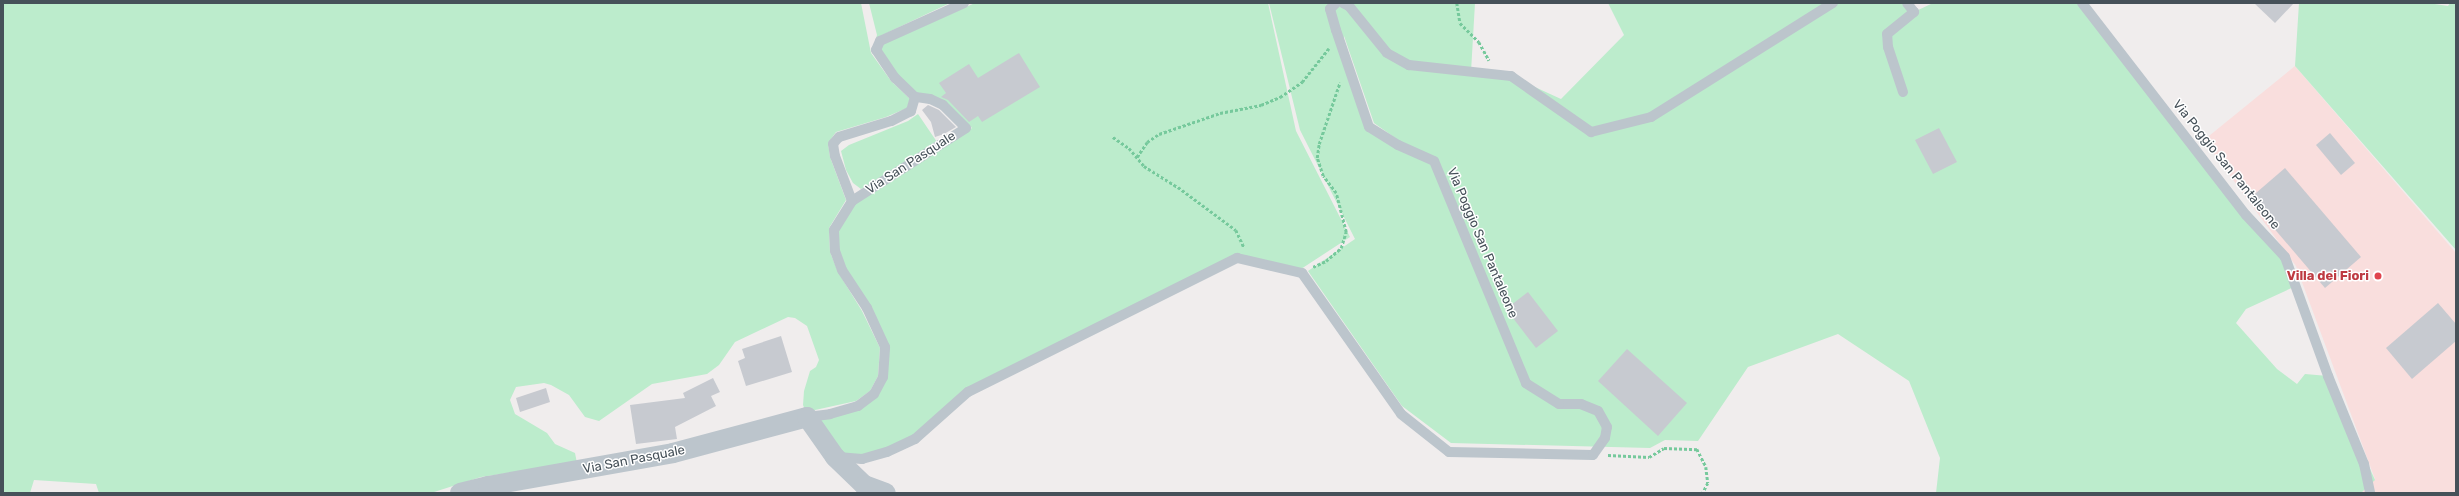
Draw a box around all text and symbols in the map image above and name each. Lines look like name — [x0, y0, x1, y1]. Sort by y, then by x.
street label: Via Poggio San Pantaleone — [2169, 97, 2283, 233]
street label: Via San Pasquale — [863, 128, 959, 198]
street label: Via Poggio San Pantaleone — [1443, 165, 1521, 321]
place label: Villa dei Fiori — [2287, 268, 2369, 284]
marker: Villa dei Fiori — [2372, 270, 2384, 282]
street label: Via San Pasquale — [582, 442, 686, 478]

